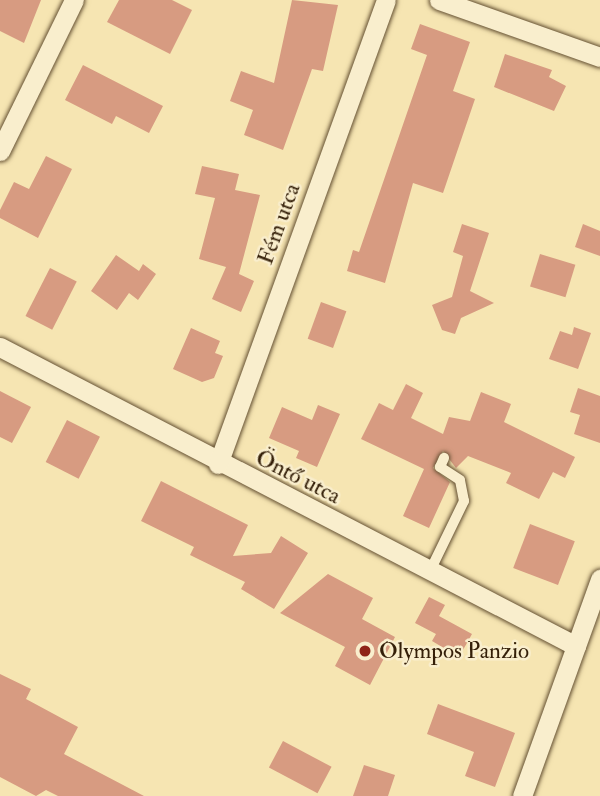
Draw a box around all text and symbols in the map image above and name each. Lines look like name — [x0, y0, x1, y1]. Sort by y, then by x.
street label: Fém utca — [252, 180, 306, 268]
street label: Öntő utca — [251, 444, 345, 510]
place label: Olympos Panzio — [379, 637, 529, 665]
marker: Olympos Panzio — [357, 643, 373, 659]

